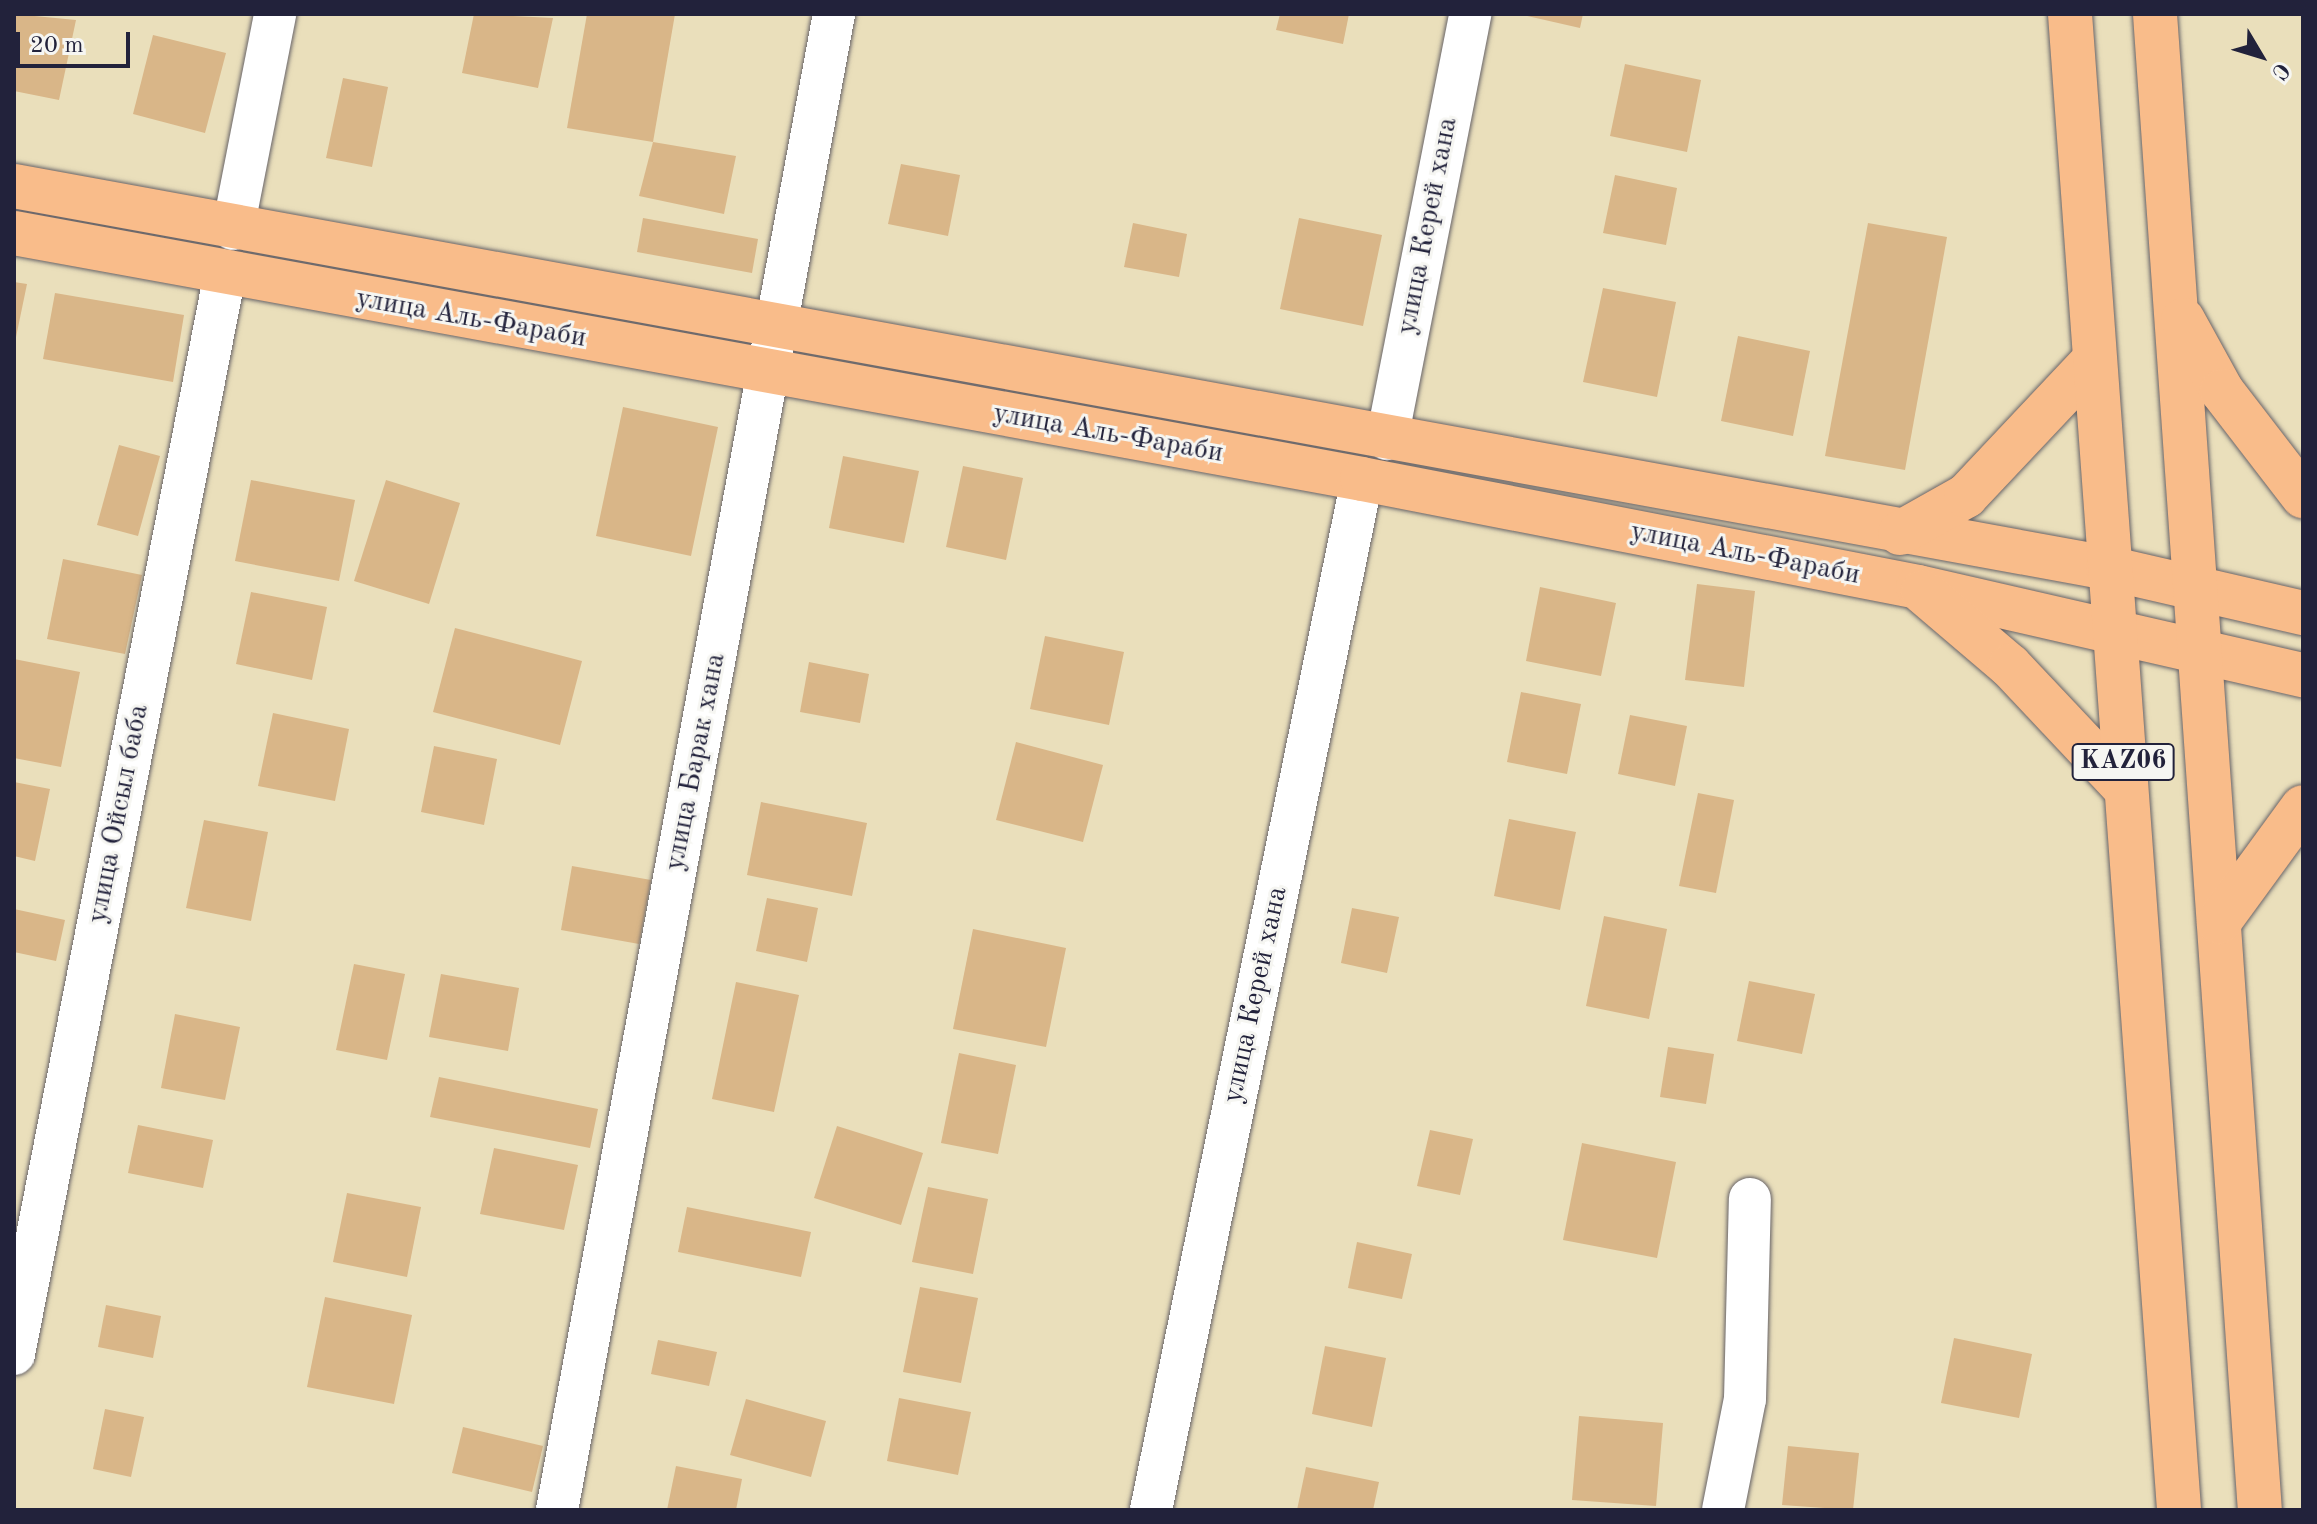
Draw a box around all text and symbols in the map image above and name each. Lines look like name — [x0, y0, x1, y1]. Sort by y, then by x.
scale bar — [20, 16, 134, 66]
north arrow — [2221, 16, 2301, 96]
text: 20 m — [30, 34, 84, 58]
text: С — [2267, 58, 2293, 83]
street label: улица Керей хана — [1390, 115, 1466, 337]
street label: улица Аль-Фараби — [353, 282, 589, 356]
street label: улица Аль-Фараби — [990, 397, 1226, 471]
street label: улица Аль-Фараби — [1627, 515, 1863, 593]
street label: улица Барак хана — [658, 650, 734, 874]
street label: улица Ойсыл баба — [81, 702, 157, 926]
road number: KАZ06 — [2071, 740, 2175, 784]
street label: улица Керей хана — [1217, 884, 1295, 1106]

